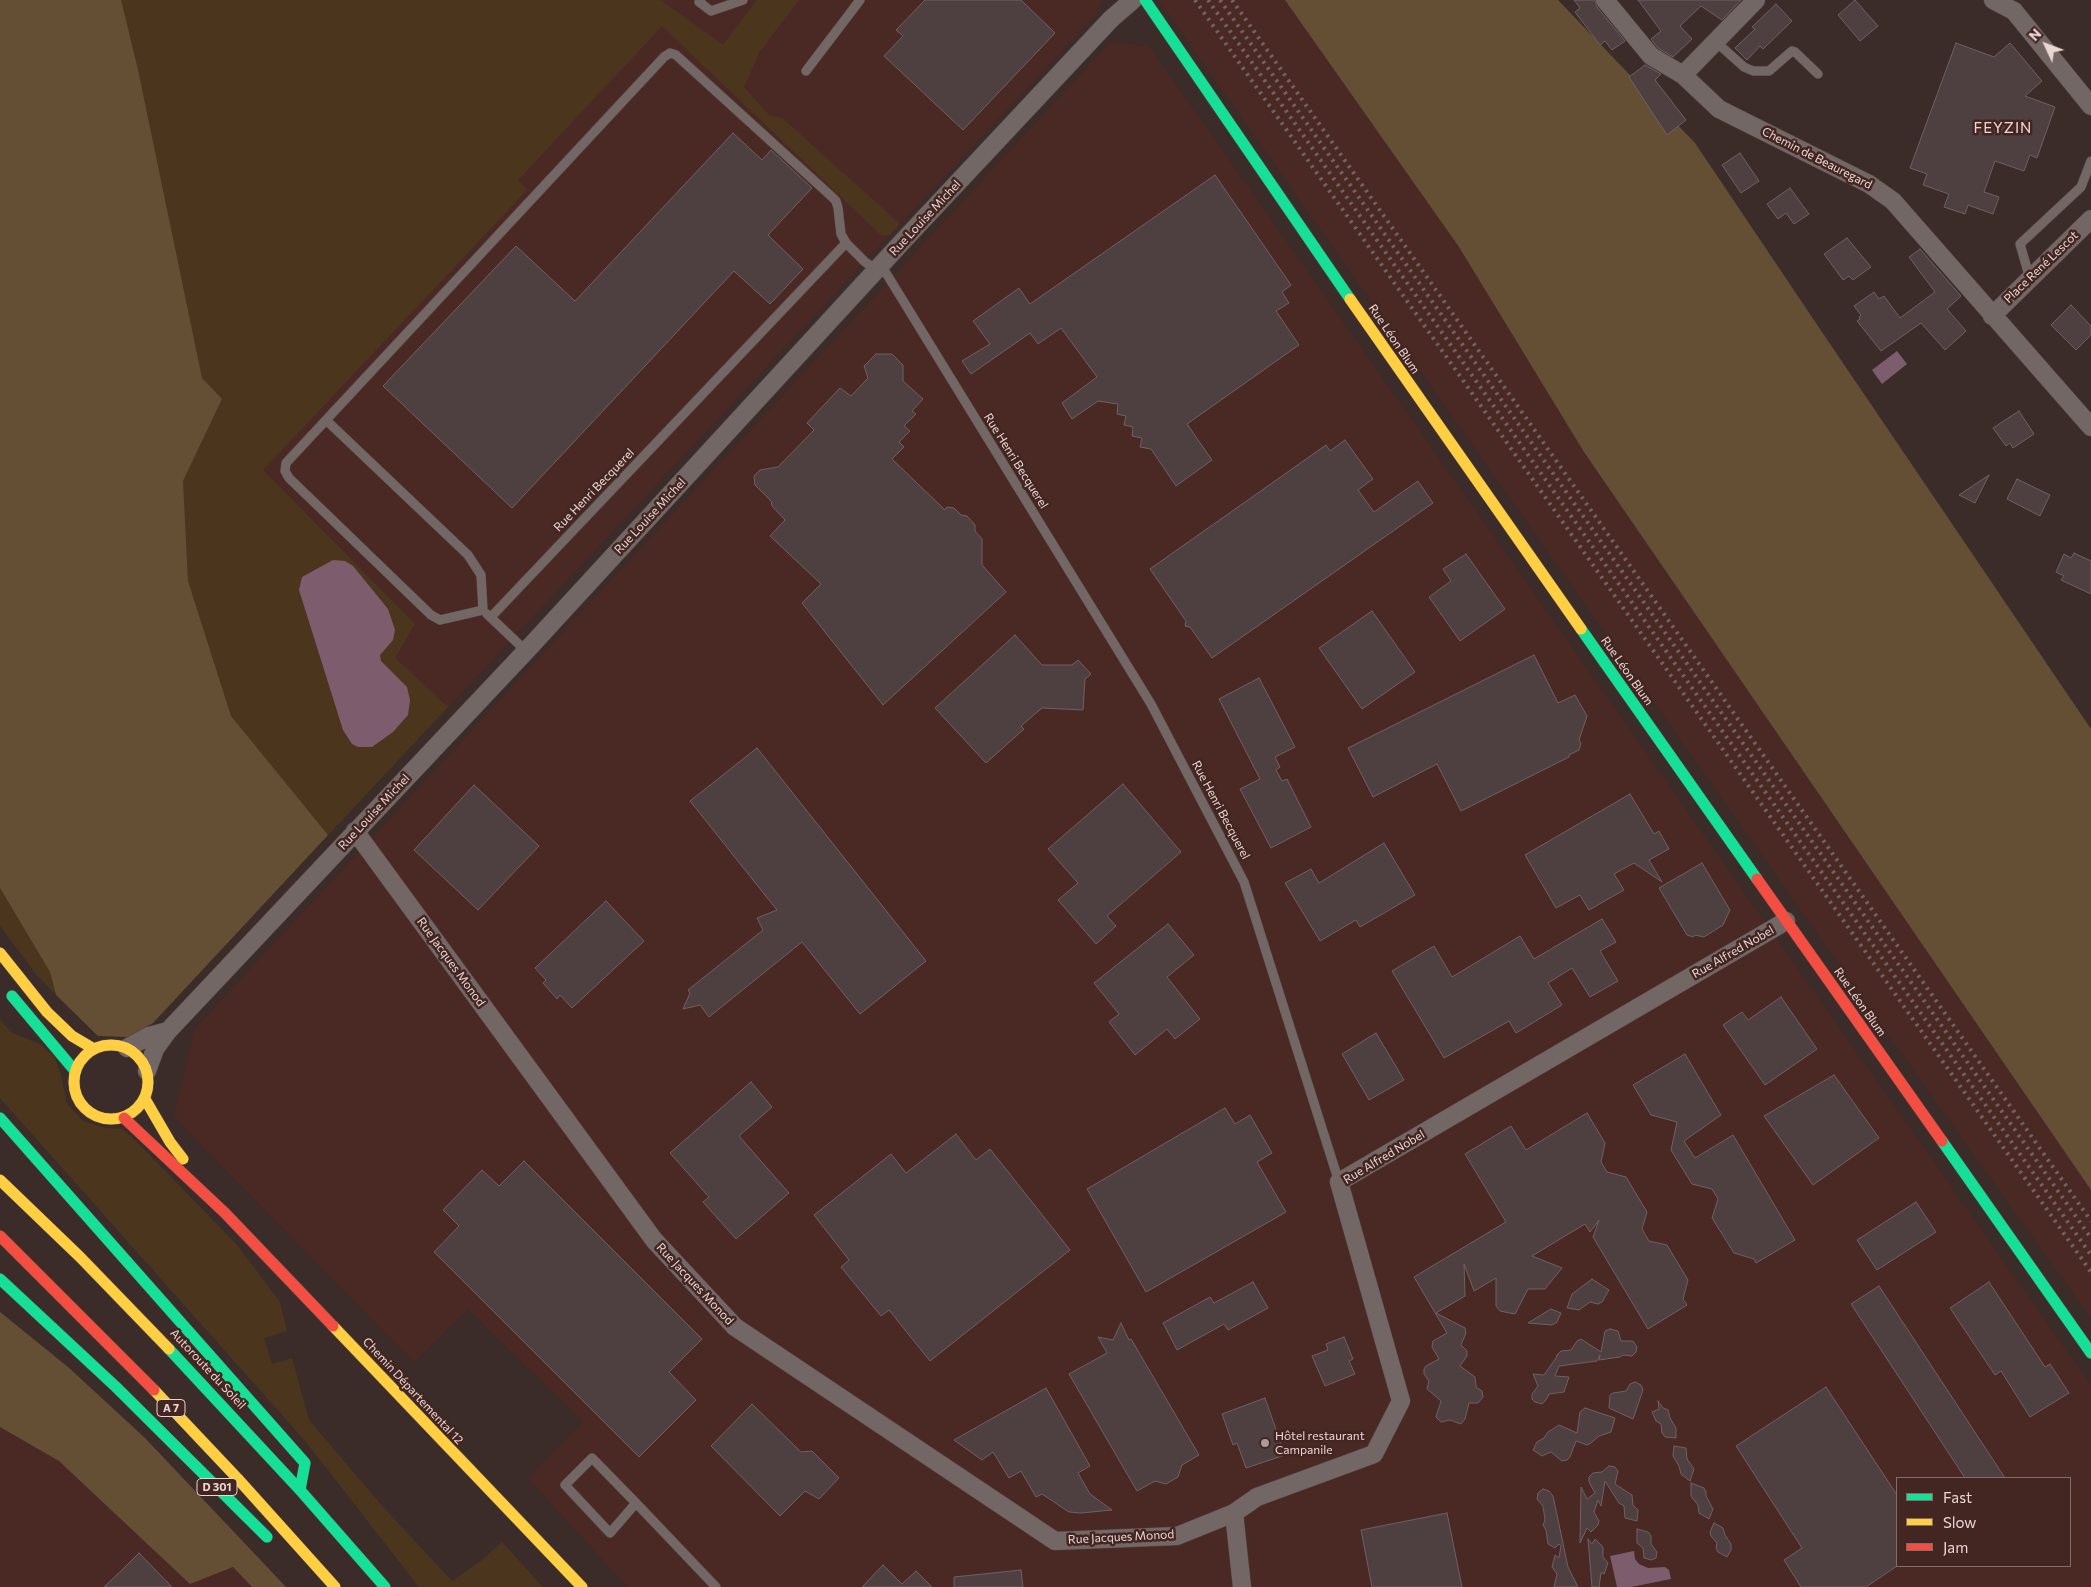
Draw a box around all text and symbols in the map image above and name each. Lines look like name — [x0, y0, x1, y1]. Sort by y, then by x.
north arrow — [2021, 20, 2071, 70]
text: N — [2025, 25, 2044, 44]
district label: FEYZIN — [1973, 119, 2033, 137]
street label: Chemin de Beauregard — [1759, 124, 1875, 192]
street label: Rue Louise Michel — [886, 177, 964, 259]
street label: Place René Lescot — [2001, 228, 2081, 306]
street label: Rue Léon Blum — [1365, 301, 1423, 377]
street label: Rue Henri Becquerel — [981, 411, 1051, 511]
street label: Rue Henri Becquerel — [551, 446, 637, 534]
street label: Rue Louise Michel — [611, 475, 689, 557]
street label: Rue Léon Blum — [1598, 634, 1656, 708]
street label: Rue Henri Becquerel — [1189, 758, 1253, 862]
street label: Rue Louise Michel — [335, 771, 413, 853]
street label: Rue Jacques Monod — [414, 915, 488, 1009]
street label: Rue Alfred Nobel — [1689, 923, 1777, 981]
street label: Rue Léon Blum — [1831, 965, 1889, 1039]
street label: Rue Alfred Nobel — [1341, 1127, 1427, 1187]
street label: Rue Jacques Monod — [653, 1240, 737, 1328]
street label: Autoroute du Soleil — [167, 1326, 249, 1412]
street label: Chemin Départemental 12 — [360, 1335, 466, 1447]
road number: A 7 — [157, 1400, 185, 1416]
place label: Hôtel restaurant Campanile — [1275, 1429, 1365, 1457]
marker: Hôtel restaurant Campanile — [1259, 1437, 1271, 1449]
legend — [1896, 1477, 2071, 1567]
road number: D 301 — [197, 1478, 237, 1495]
text: Fast — [1943, 1488, 1972, 1506]
text: Slow — [1943, 1513, 1976, 1531]
street label: Rue Jacques Monod — [1067, 1527, 1175, 1547]
text: Jam — [1943, 1538, 1968, 1556]

